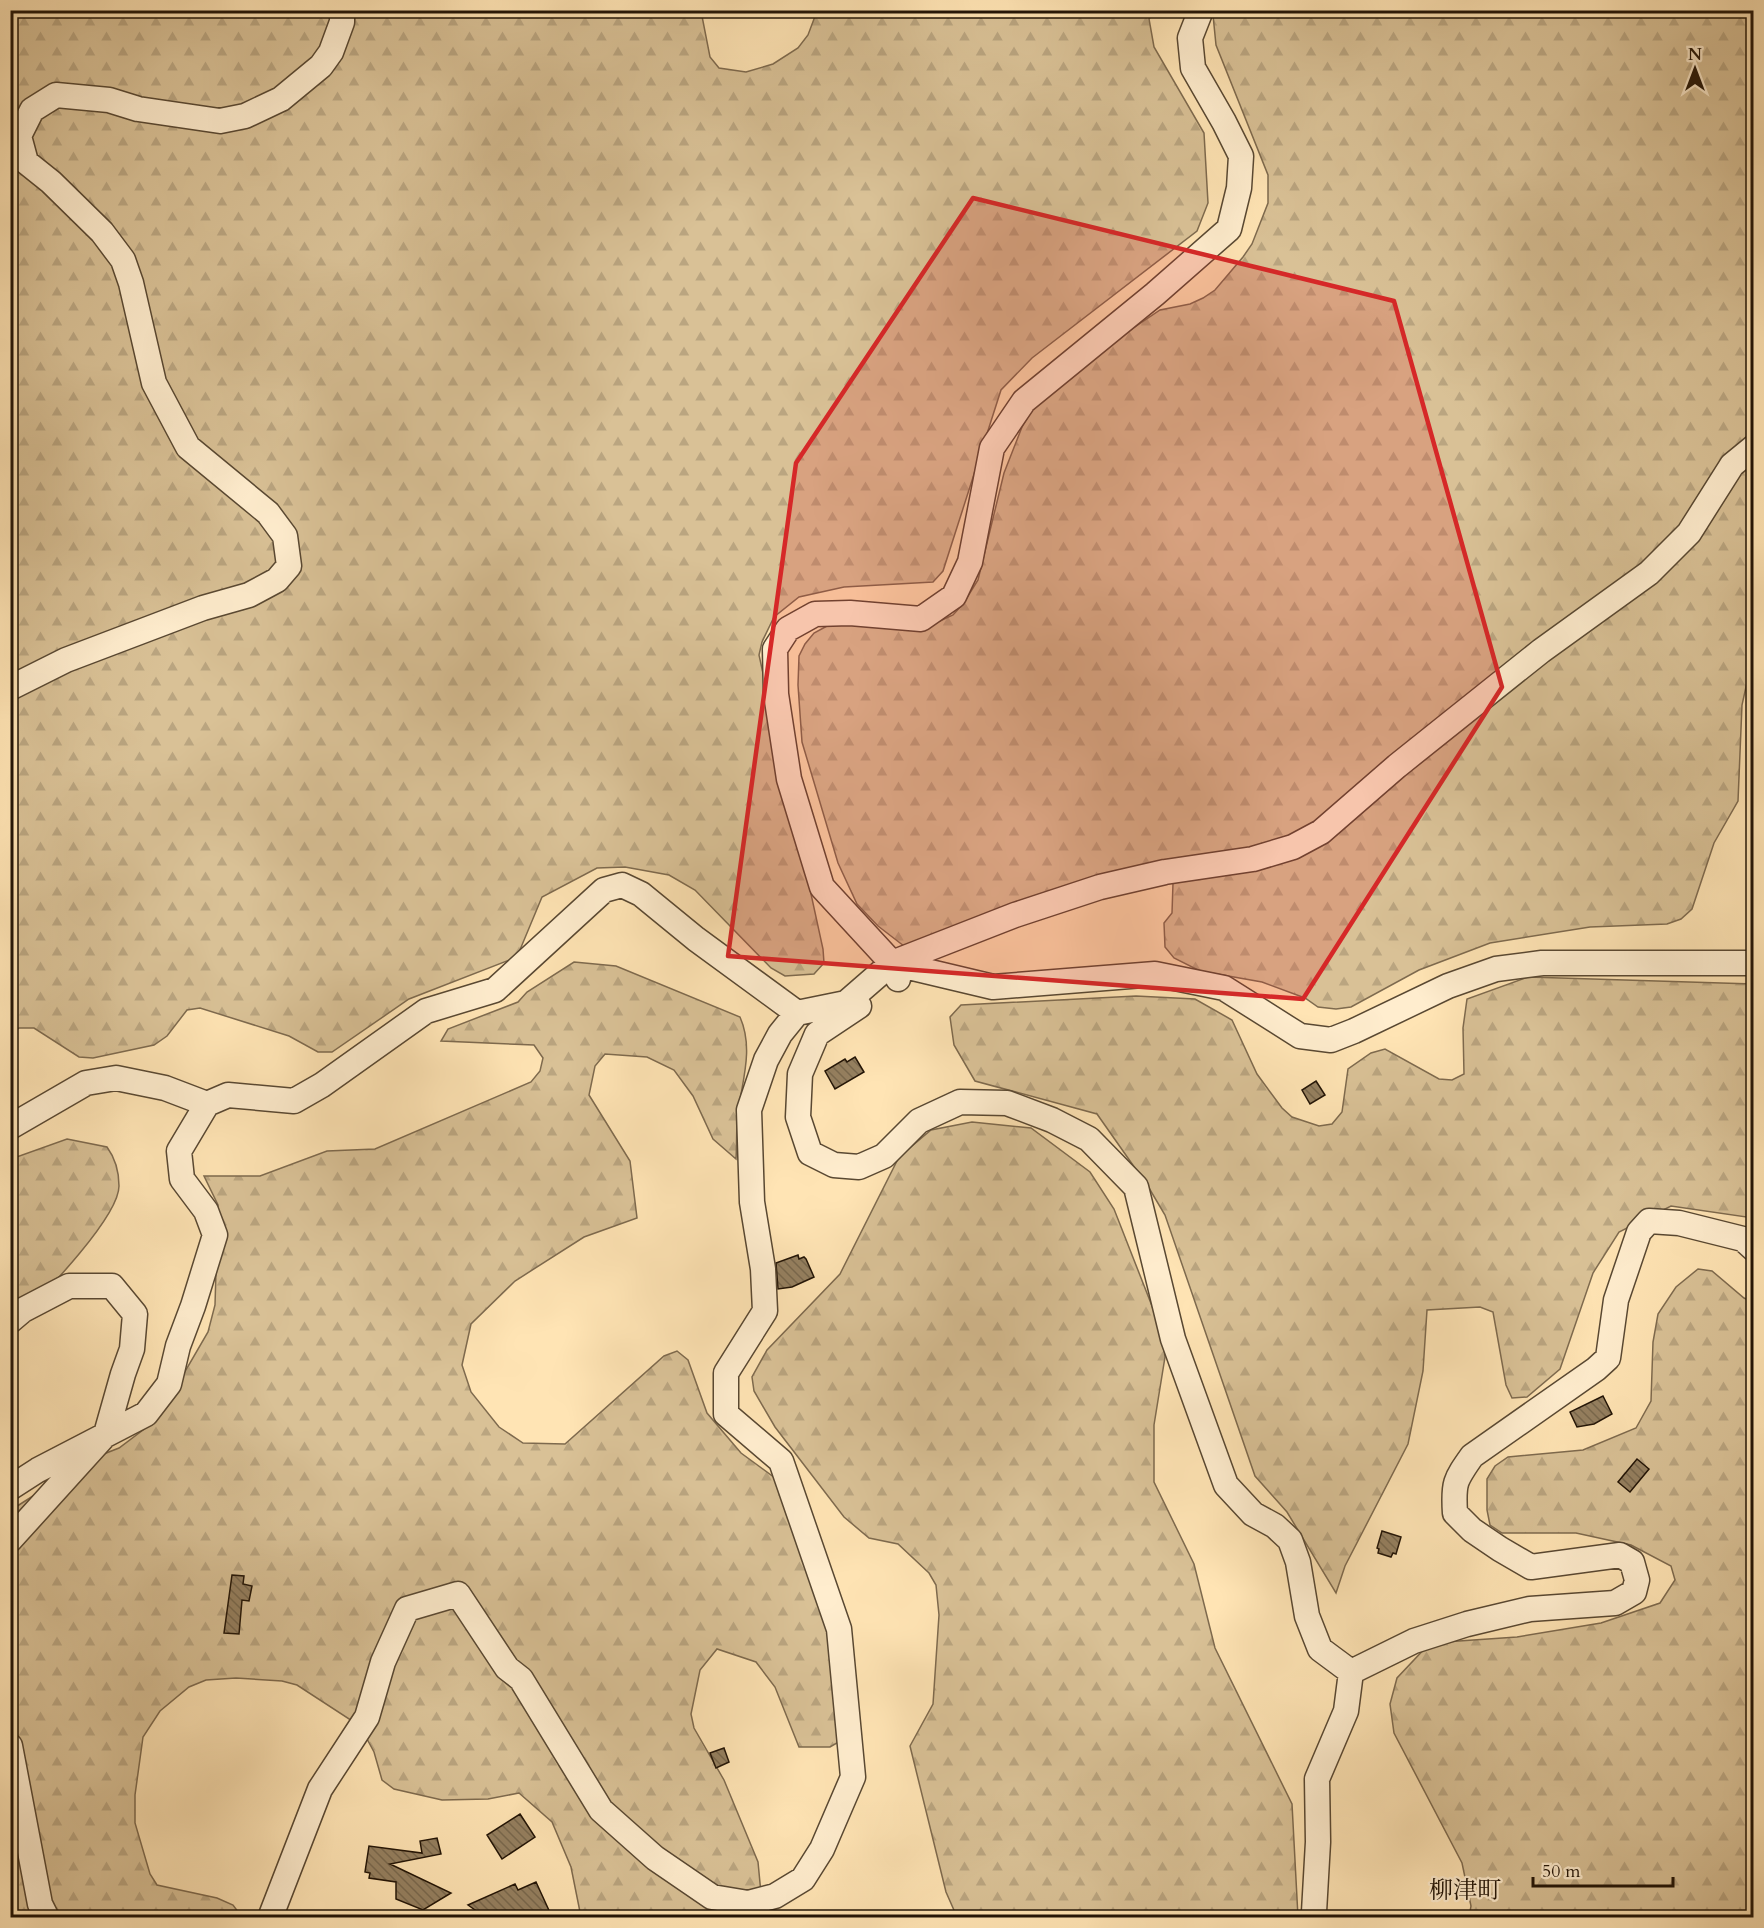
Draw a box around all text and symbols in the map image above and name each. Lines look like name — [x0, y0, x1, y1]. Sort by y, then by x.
north arrow — [1665, 39, 1725, 99]
text: N — [1688, 44, 1702, 66]
scale bar — [1533, 1850, 1672, 1888]
text: 50 m — [1542, 1859, 1581, 1884]
district label: 柳津町 — [1429, 1874, 1501, 1907]

